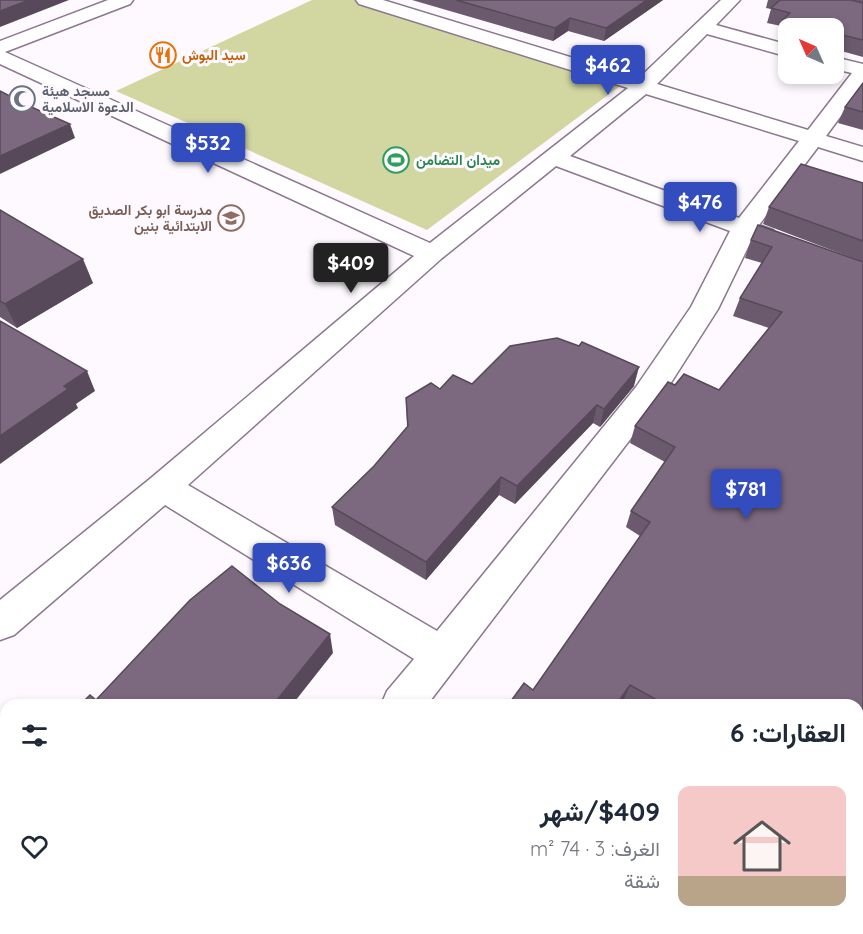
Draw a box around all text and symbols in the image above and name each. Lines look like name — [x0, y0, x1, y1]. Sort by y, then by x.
north arrow — [778, 18, 844, 84]
map controls — [778, 18, 844, 84]
restaurant icon: سيد البوش — [148, 40, 178, 70]
pin: $462 — [572, 45, 644, 96]
place label: سيد البوش — [182, 46, 246, 64]
text: $462 — [585, 52, 631, 77]
place label: مسجد هيئة الدعوة الاسلامية — [42, 82, 134, 116]
mosque icon: مسجد هيئة الدعوة الاسلامية — [7, 84, 37, 114]
pin: $532 — [172, 123, 244, 174]
text: $532 — [185, 130, 231, 155]
sports icon: ميدان التضامن — [381, 145, 411, 175]
place label: ميدان التضامن — [416, 151, 501, 169]
pin: $476 — [664, 182, 736, 233]
text: $476 — [678, 189, 722, 214]
place label: مدرسة ابو بكر الصديق الابتدائية بنين — [88, 201, 212, 235]
school or university icon: مدرسة ابو بكر الصديق الابتدائية بنين — [216, 203, 246, 233]
pin: $409 — [315, 243, 387, 294]
text: $409 — [327, 250, 375, 275]
pin: $781 — [710, 469, 782, 520]
text: $781 — [725, 476, 767, 501]
pin: $636 — [253, 543, 325, 594]
text: $636 — [267, 550, 311, 575]
text: العقارات: 6 — [730, 716, 846, 749]
icon: filters — [18, 719, 51, 752]
text: $409/شهر — [540, 795, 660, 828]
icon: home — [726, 810, 798, 882]
icon: heart — [18, 830, 51, 863]
text: الغرف: 3 · 74 m² — [530, 836, 660, 861]
text: شقة — [624, 868, 660, 893]

